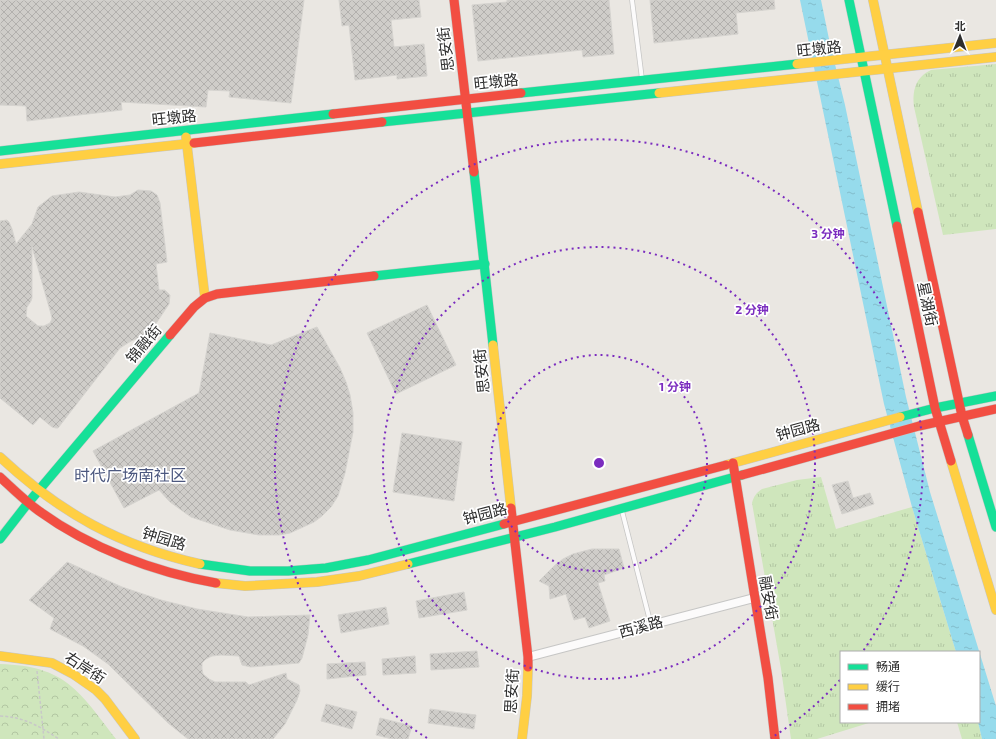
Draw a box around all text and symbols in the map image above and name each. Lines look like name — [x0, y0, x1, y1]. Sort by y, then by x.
north arrow — [940, 16, 980, 56]
text: 北 — [955, 19, 966, 32]
street label: 思安街 — [433, 26, 457, 73]
street label: 旺墩路 — [796, 37, 842, 59]
street label: 旺墩路 — [473, 70, 519, 92]
street label: 旺墩路 — [151, 106, 197, 128]
text: 3 分钟 — [811, 226, 845, 240]
street label: 星湖街 — [914, 280, 941, 328]
text: 2 分钟 — [735, 302, 769, 316]
street label: 锦融街 — [122, 320, 165, 366]
street label: 思安街 — [470, 348, 492, 394]
text: 1 分钟 — [659, 379, 691, 393]
street label: 钟园路 — [774, 415, 822, 444]
centre of rings — [592, 456, 606, 470]
district label: 时代广场南社区 — [74, 465, 186, 484]
street label: 钟园路 — [461, 499, 509, 527]
street label: 钟园路 — [140, 523, 188, 553]
street label: 融安街 — [756, 574, 782, 622]
street label: 西溪路 — [617, 612, 665, 641]
street label: 右岸街 — [62, 647, 109, 687]
legend — [840, 651, 980, 723]
text: 畅通 — [876, 659, 900, 673]
street label: 思安街 — [501, 668, 521, 714]
text: 缓行 — [876, 679, 900, 693]
text: 拥堵 — [876, 699, 900, 713]

